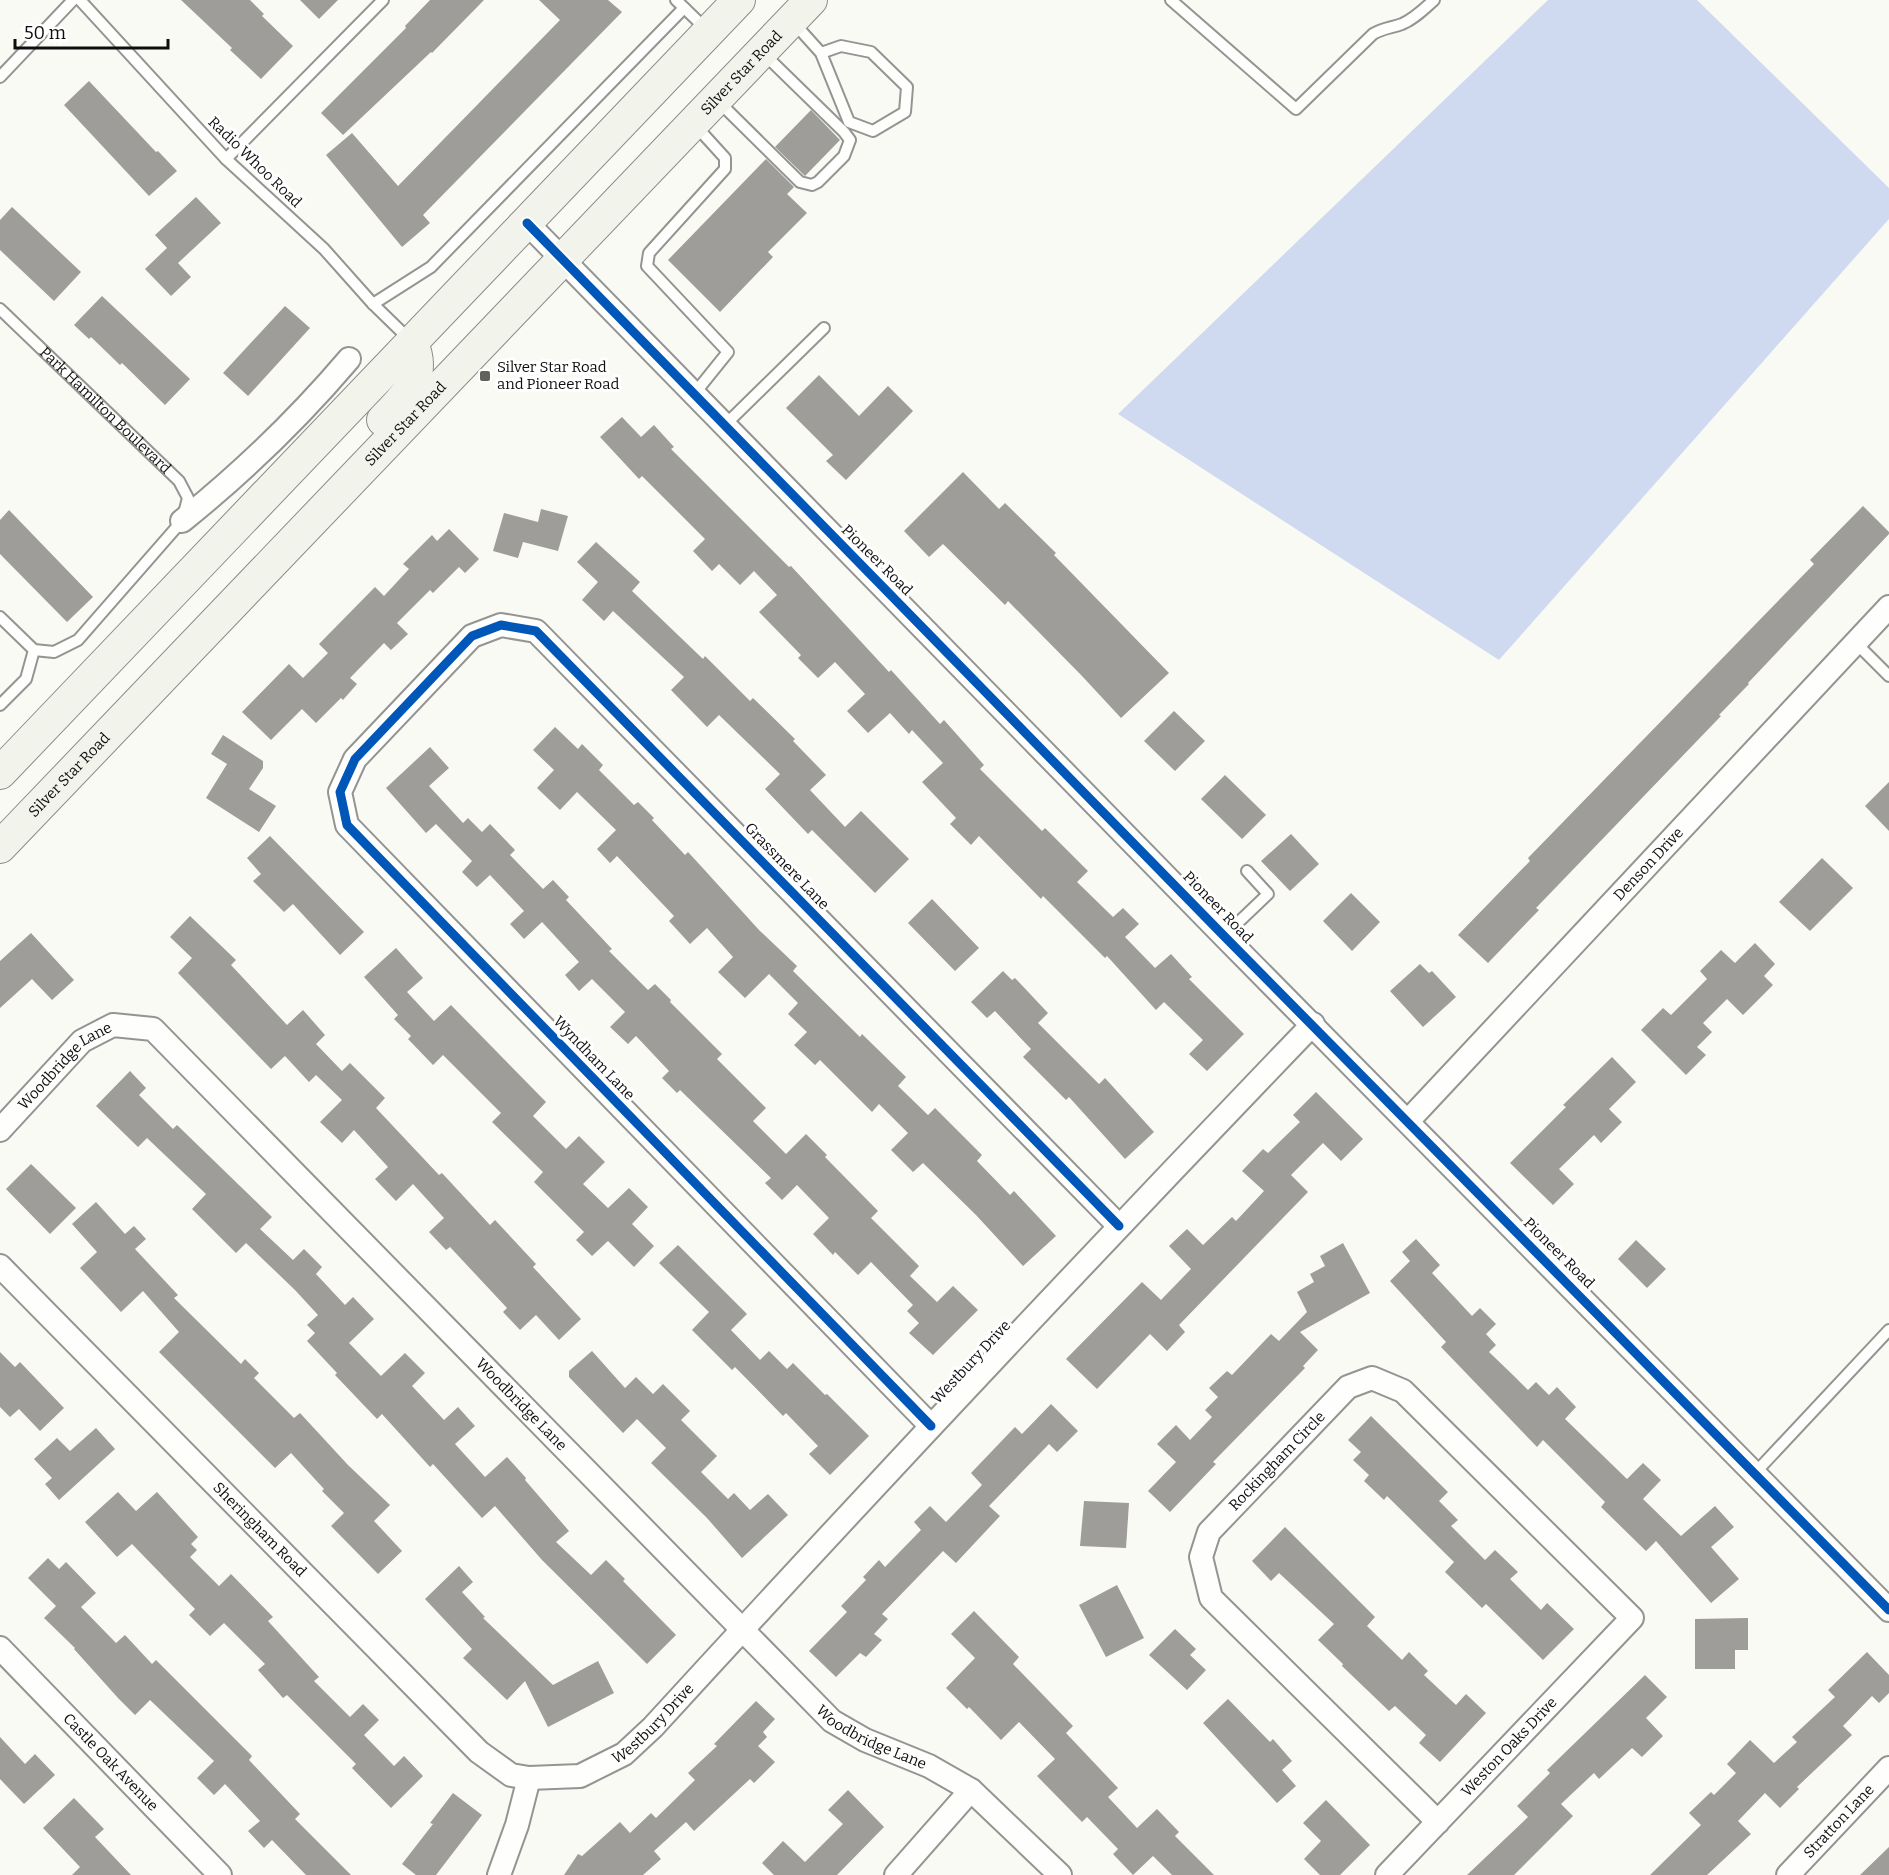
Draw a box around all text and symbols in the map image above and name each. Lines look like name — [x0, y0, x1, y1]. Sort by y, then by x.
scale bar — [15, 12, 168, 50]
text: 50 m — [24, 22, 66, 44]
street label: Silver Star Road — [697, 27, 786, 119]
street label: Radio Whoo Road — [205, 113, 306, 211]
street label: Park Hamilton Boulevard — [36, 343, 175, 477]
place label: Silver Star Road and Pioneer Road — [497, 358, 619, 393]
marker: Silver Star Road and Pioneer Road — [478, 369, 492, 383]
street label: Silver Star Road — [361, 378, 450, 470]
street label: Pioneer Road — [838, 521, 916, 599]
street label: Silver Star Road — [25, 729, 114, 821]
street label: Grassmere Lane — [741, 819, 833, 913]
street label: Denson Drive — [1610, 824, 1687, 904]
street label: Pioneer Road — [1179, 867, 1257, 947]
street label: Wyndham Lane — [549, 1012, 639, 1104]
street label: Woodbridge Lane — [14, 1018, 115, 1113]
street label: Pioneer Road — [1520, 1214, 1598, 1292]
street label: Westbury Drive — [928, 1317, 1014, 1407]
street label: Woodbridge Lane — [472, 1354, 571, 1454]
street label: Rockingham Circle — [1225, 1408, 1329, 1514]
street label: Sheringham Road — [209, 1479, 310, 1581]
street label: Westbury Drive — [609, 1680, 697, 1767]
street label: Weston Oaks Drive — [1458, 1693, 1561, 1800]
street label: Woodbridge Lane — [812, 1701, 929, 1773]
street label: Castle Oak Avenue — [59, 1710, 162, 1815]
street label: Stratton Lane — [1800, 1781, 1878, 1862]

